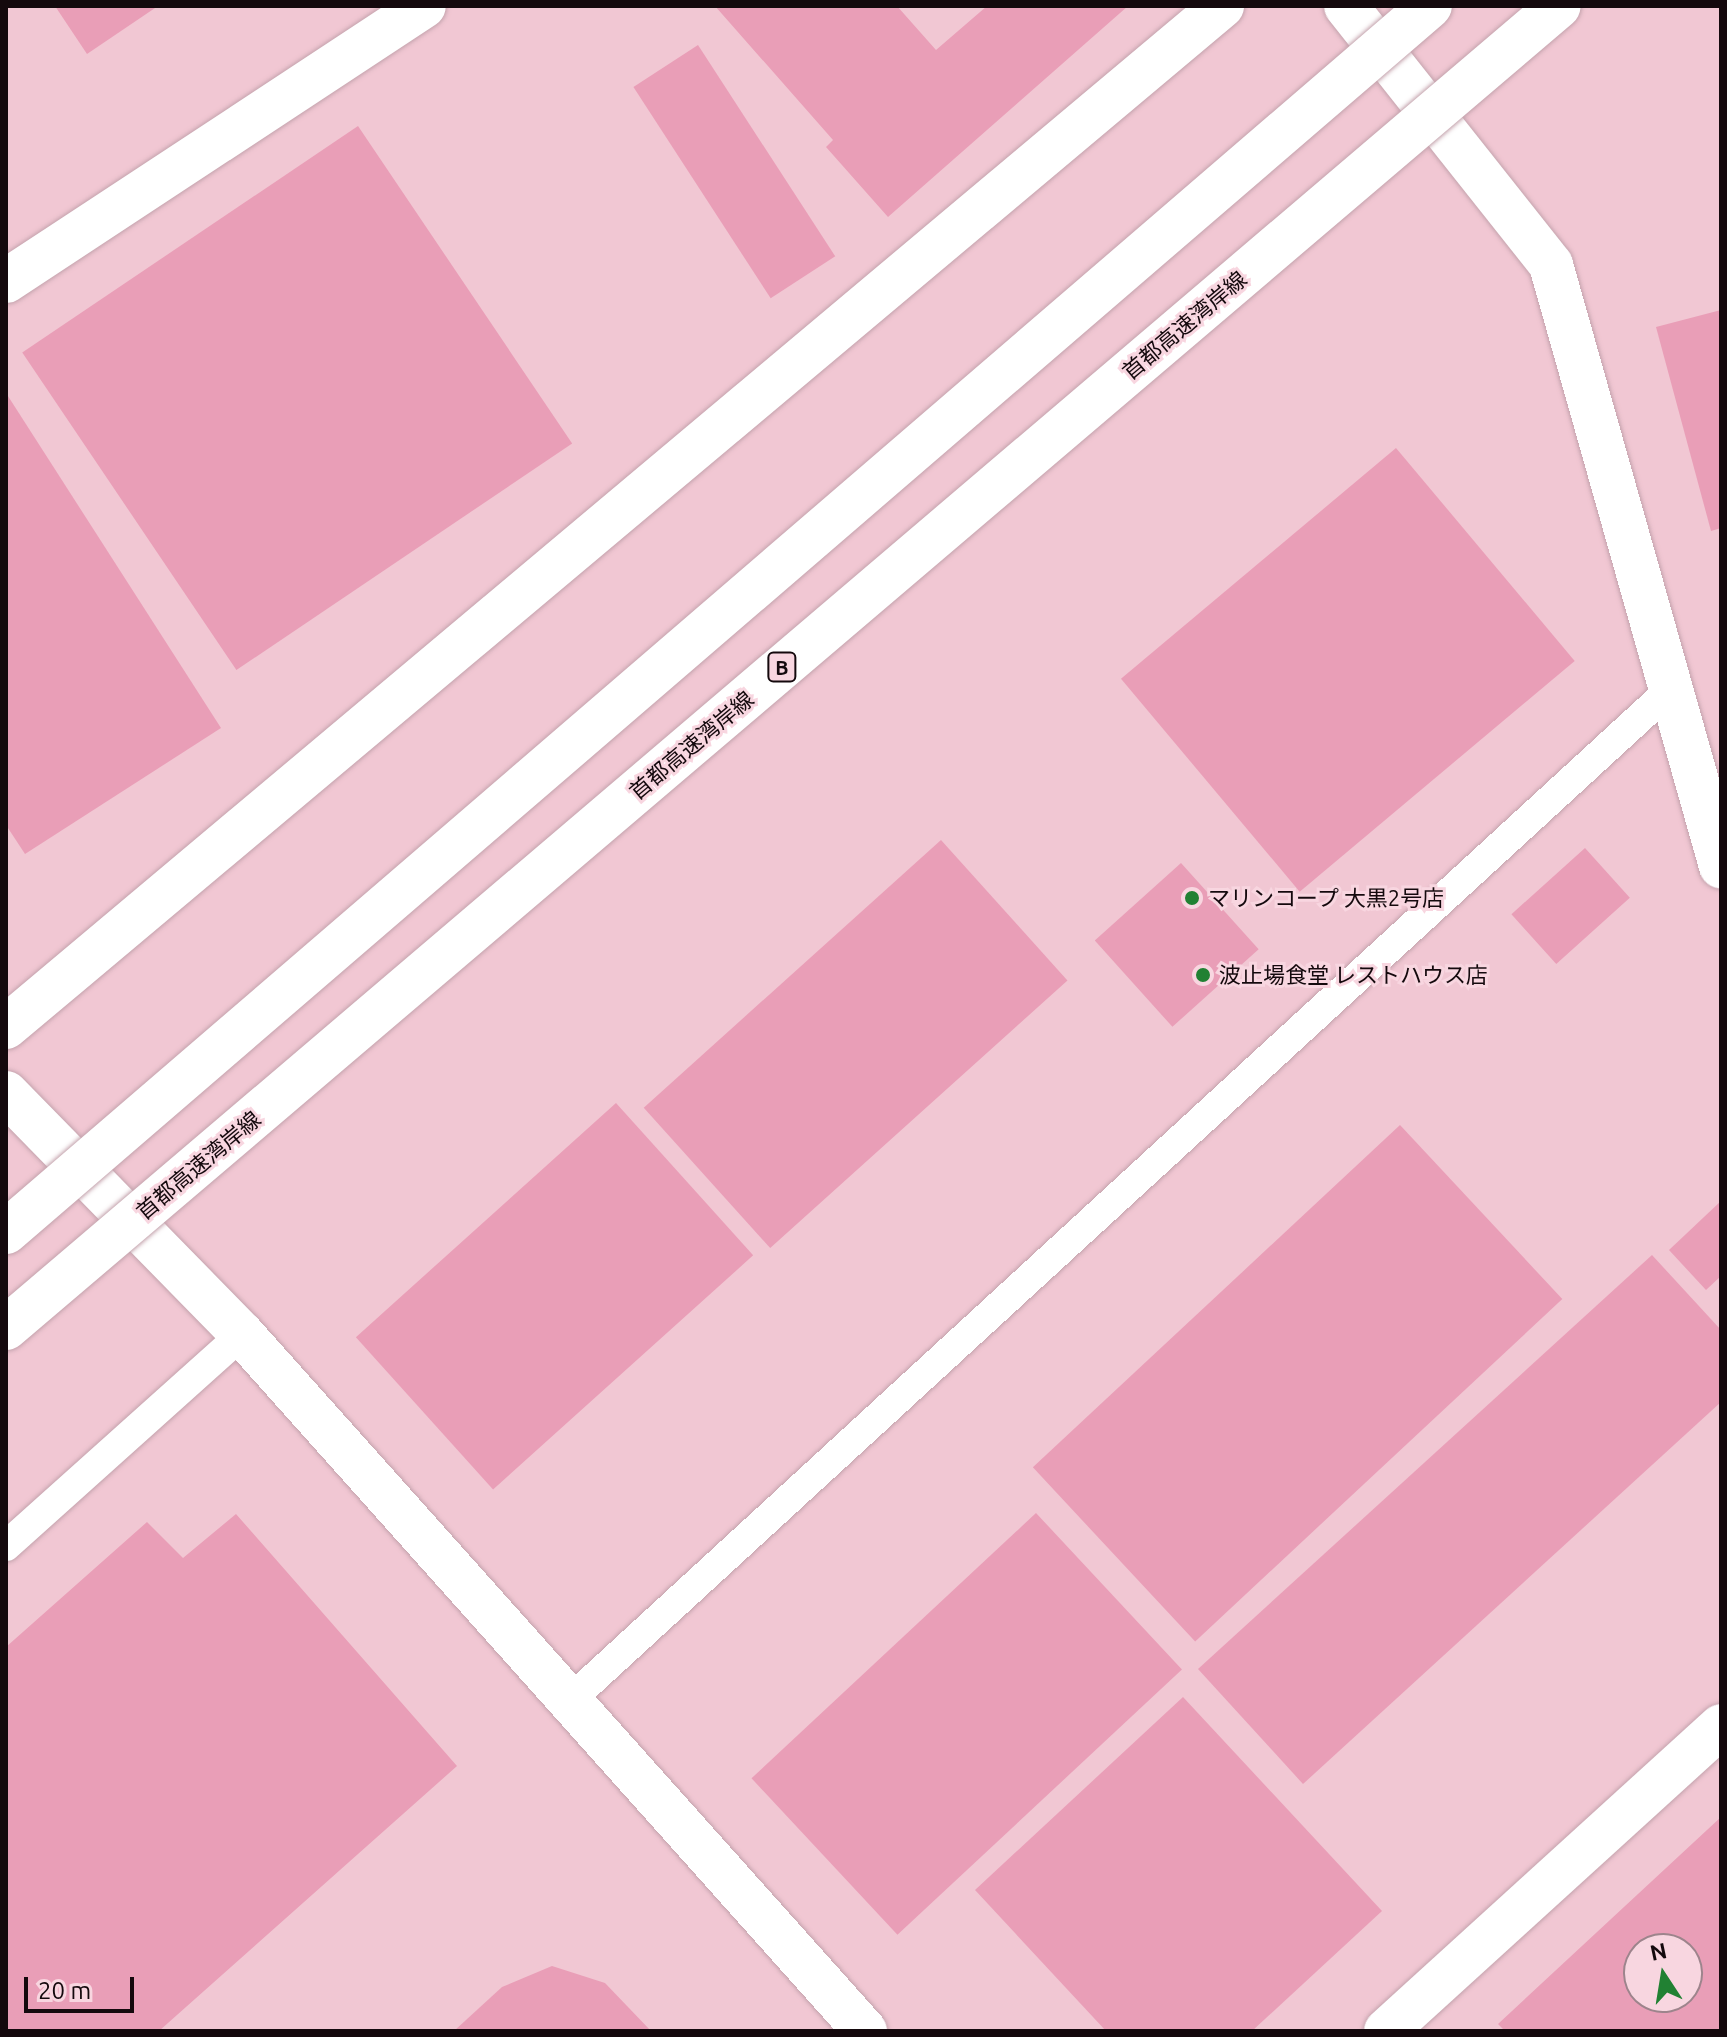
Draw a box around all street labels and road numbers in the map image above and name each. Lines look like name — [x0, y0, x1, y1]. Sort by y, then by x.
street label: 首都高速湾岸線 — [1117, 265, 1251, 385]
road number: B — [766, 651, 798, 683]
street label: 首都高速湾岸線 — [624, 685, 758, 805]
street label: 首都高速湾岸線 — [131, 1105, 265, 1225]

